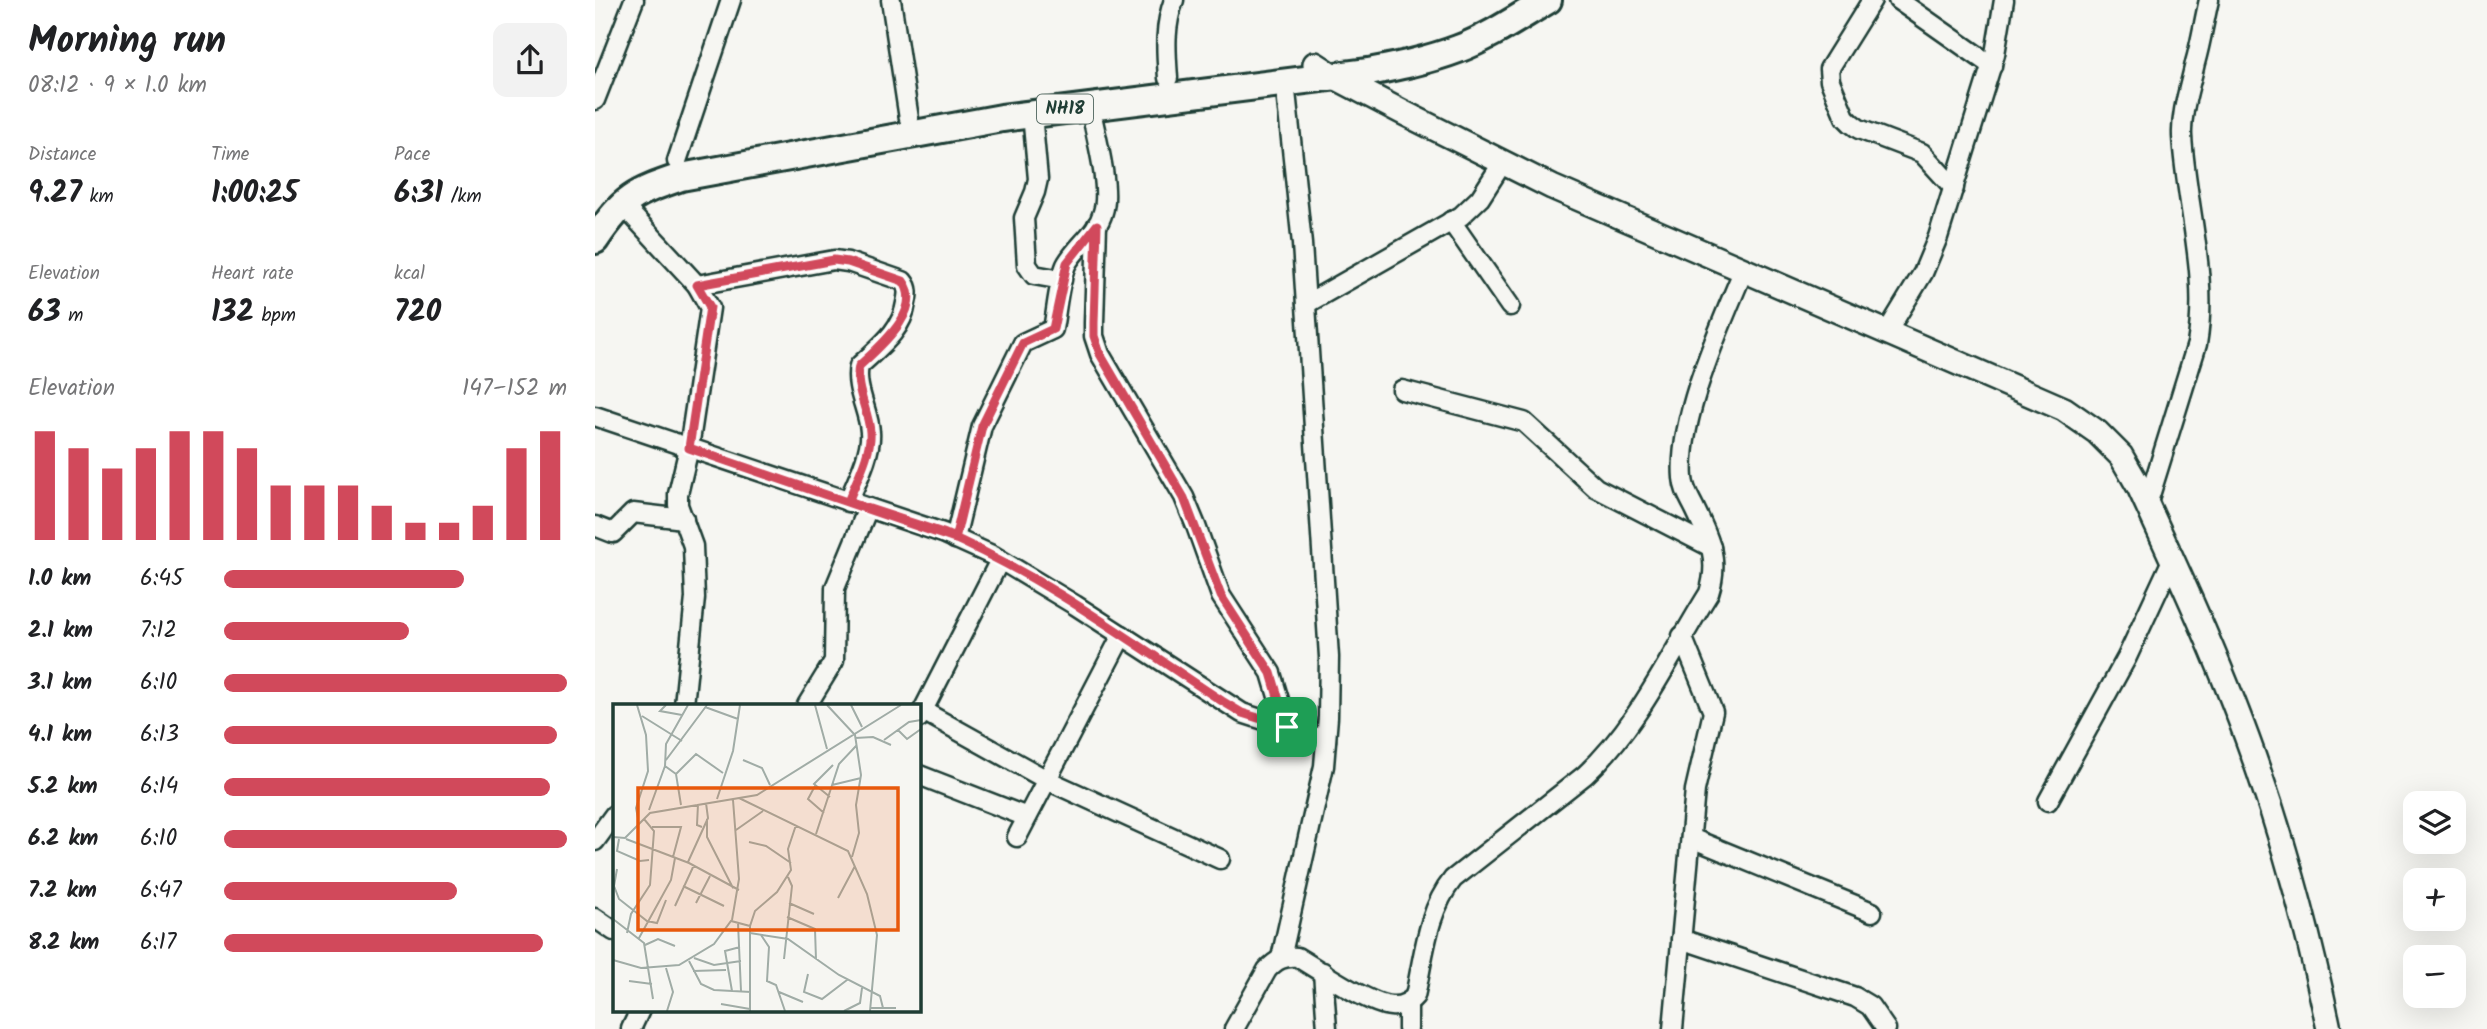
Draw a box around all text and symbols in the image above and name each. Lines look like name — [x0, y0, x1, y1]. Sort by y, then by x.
text: Morning run — [28, 12, 226, 72]
button: share — [493, 23, 567, 97]
text: 08:12 · 9 × 1.0 km — [28, 68, 207, 104]
road number: NH18 — [1037, 94, 1093, 124]
text: Distance — [28, 140, 96, 170]
text: Time — [211, 140, 249, 170]
text: Pace — [394, 140, 430, 170]
text: 9.27 — [28, 170, 82, 218]
text: 1:00:25 — [211, 170, 298, 218]
text: 6:31 — [394, 170, 443, 218]
text: km — [82, 182, 114, 212]
text: /km — [443, 182, 482, 212]
text: Elevation — [28, 259, 100, 289]
text: Heart rate — [211, 259, 294, 289]
text: kcal — [394, 259, 425, 289]
text: 63 — [28, 289, 61, 337]
text: 132 — [211, 289, 254, 337]
text: 720 — [394, 289, 441, 337]
text: m — [61, 301, 83, 331]
text: bpm — [254, 301, 296, 331]
text: Elevation — [28, 371, 115, 407]
text: 147–152 m — [462, 371, 567, 407]
text: 1.0 km — [28, 561, 91, 597]
text: 6:45 — [140, 561, 183, 597]
text: 2.1 km — [28, 613, 93, 649]
text: 7:12 — [140, 613, 177, 649]
text: 3.1 km — [28, 665, 92, 701]
text: 6:10 — [140, 665, 177, 701]
pin — [1257, 697, 1317, 757]
inset map — [613, 704, 921, 1012]
icon: arrive — [1268, 708, 1306, 746]
text: 4.1 km — [28, 717, 92, 753]
text: 6:13 — [140, 717, 179, 753]
text: 5.2 km — [28, 769, 98, 805]
text: 6:14 — [140, 769, 178, 805]
map controls — [2403, 791, 2466, 1008]
button: layers — [2403, 791, 2466, 854]
text: 6.2 km — [28, 821, 98, 857]
text: 6:10 — [140, 821, 177, 857]
button: + — [2403, 868, 2466, 931]
text: 7.2 km — [28, 873, 97, 909]
text: 6:47 — [140, 873, 182, 909]
text: 8.2 km — [28, 925, 99, 961]
text: 6:17 — [140, 925, 176, 961]
button: − — [2403, 945, 2466, 1008]

